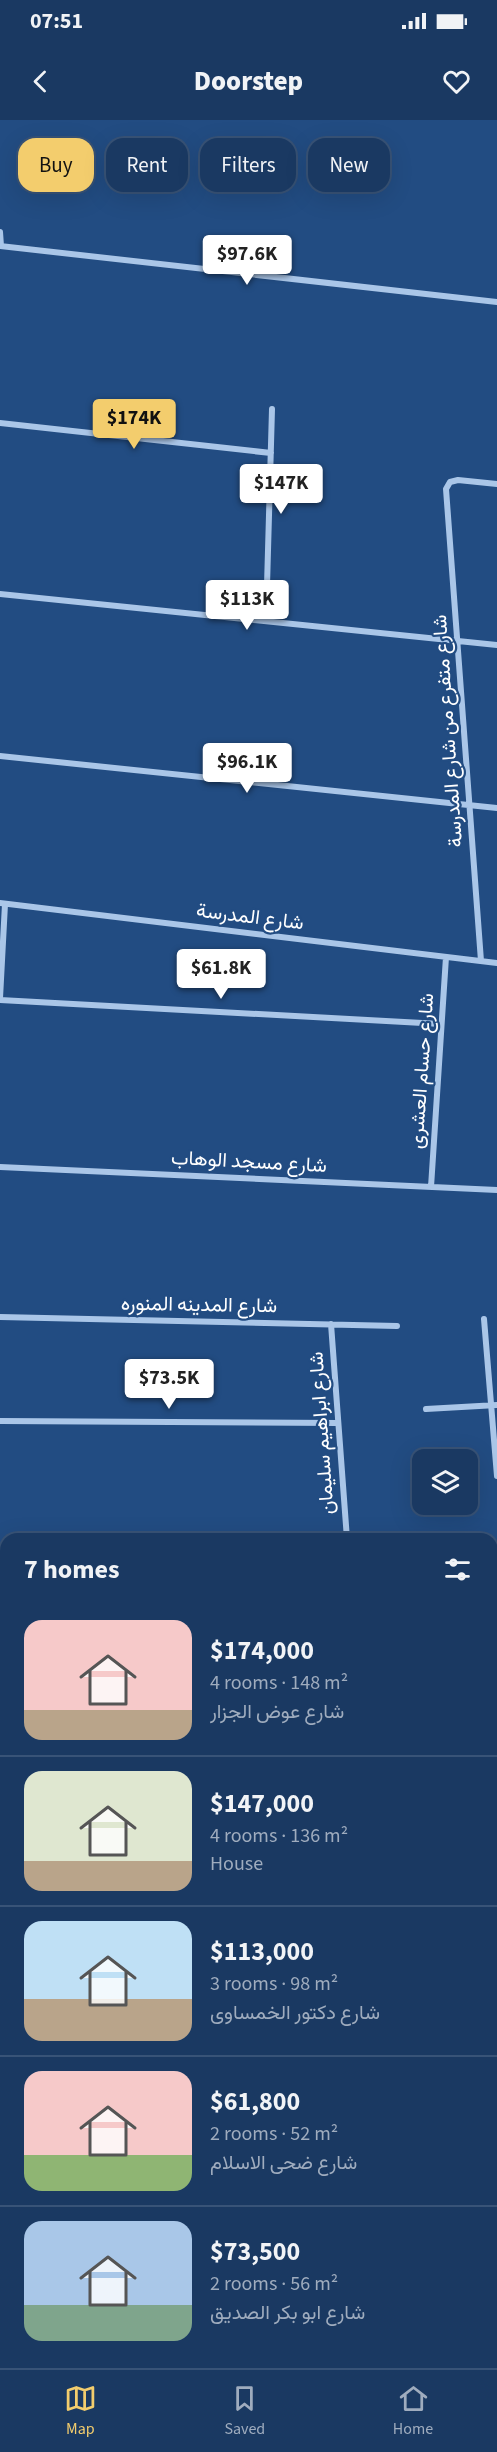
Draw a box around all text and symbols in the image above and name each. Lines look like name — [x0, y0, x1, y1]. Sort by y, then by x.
text: 07:51 — [30, 5, 83, 37]
text: Doorstep — [194, 62, 303, 101]
icon: back — [24, 65, 57, 98]
icon: heart — [440, 65, 473, 98]
chip: Buy — [18, 138, 94, 192]
chip: Rent — [106, 138, 188, 192]
chip: Filters — [200, 138, 296, 192]
chip: New — [308, 138, 390, 192]
pin: $97.6K — [198, 235, 296, 286]
text: $97.6K — [217, 240, 277, 268]
pin: $174K — [92, 399, 176, 450]
text: $174K — [107, 404, 161, 432]
pin: $147K — [239, 464, 323, 515]
text: $147K — [254, 469, 308, 497]
pin: $113K — [205, 580, 289, 631]
text: $113K — [220, 585, 274, 613]
street label: شارع متفرع من شارع المدرسة — [426, 614, 470, 848]
pin: $96.1K — [198, 743, 296, 794]
text: $96.1K — [217, 748, 277, 776]
street label: شارع المدرسة — [195, 897, 305, 937]
pin: $61.8K — [172, 949, 270, 1000]
text: $61.8K — [191, 954, 251, 982]
street label: شارع حسام العشرى — [403, 992, 441, 1150]
street label: شارع مسجد الوهاب — [170, 1144, 328, 1180]
street label: شارع المدينه المنوره — [121, 1290, 277, 1320]
street label: شارع ابراهيم سليمان — [302, 1351, 342, 1515]
pin: $73.5K — [120, 1359, 218, 1410]
text: $73.5K — [139, 1364, 199, 1392]
map controls — [412, 1449, 478, 1515]
button: layers — [412, 1449, 478, 1515]
text: 7 homes — [24, 1551, 119, 1588]
icon: filters — [441, 1553, 474, 1586]
text: $174,000 — [210, 1632, 314, 1669]
icon: home — [72, 1644, 144, 1716]
text: 4 rooms · 148 m² — [210, 1669, 348, 1697]
text: شارع عوض الجزار — [210, 1698, 344, 1726]
text: $147,000 — [210, 1785, 314, 1822]
icon: home — [72, 1795, 144, 1867]
text: 4 rooms · 136 m² — [210, 1822, 348, 1850]
text: House — [210, 1850, 263, 1878]
text: $113,000 — [210, 1933, 314, 1970]
icon: home — [72, 1945, 144, 2017]
text: 3 rooms · 98 m² — [210, 1970, 338, 1998]
text: شارع دكتور الخمساوى — [210, 1999, 380, 2027]
text: $61,800 — [210, 2083, 300, 2120]
icon: home — [72, 2095, 144, 2167]
text: 2 rooms · 52 m² — [210, 2120, 338, 2148]
text: شارع ضحى الاسلام — [210, 2149, 357, 2177]
text: $73,500 — [210, 2233, 300, 2270]
icon: home — [72, 2245, 144, 2317]
text: 2 rooms · 56 m² — [210, 2270, 338, 2298]
text: شارع ابو بكر الصديق — [210, 2299, 365, 2327]
tab: Map — [64, 2382, 97, 2440]
tab: Saved — [224, 2382, 265, 2440]
tab: Home — [393, 2382, 433, 2440]

